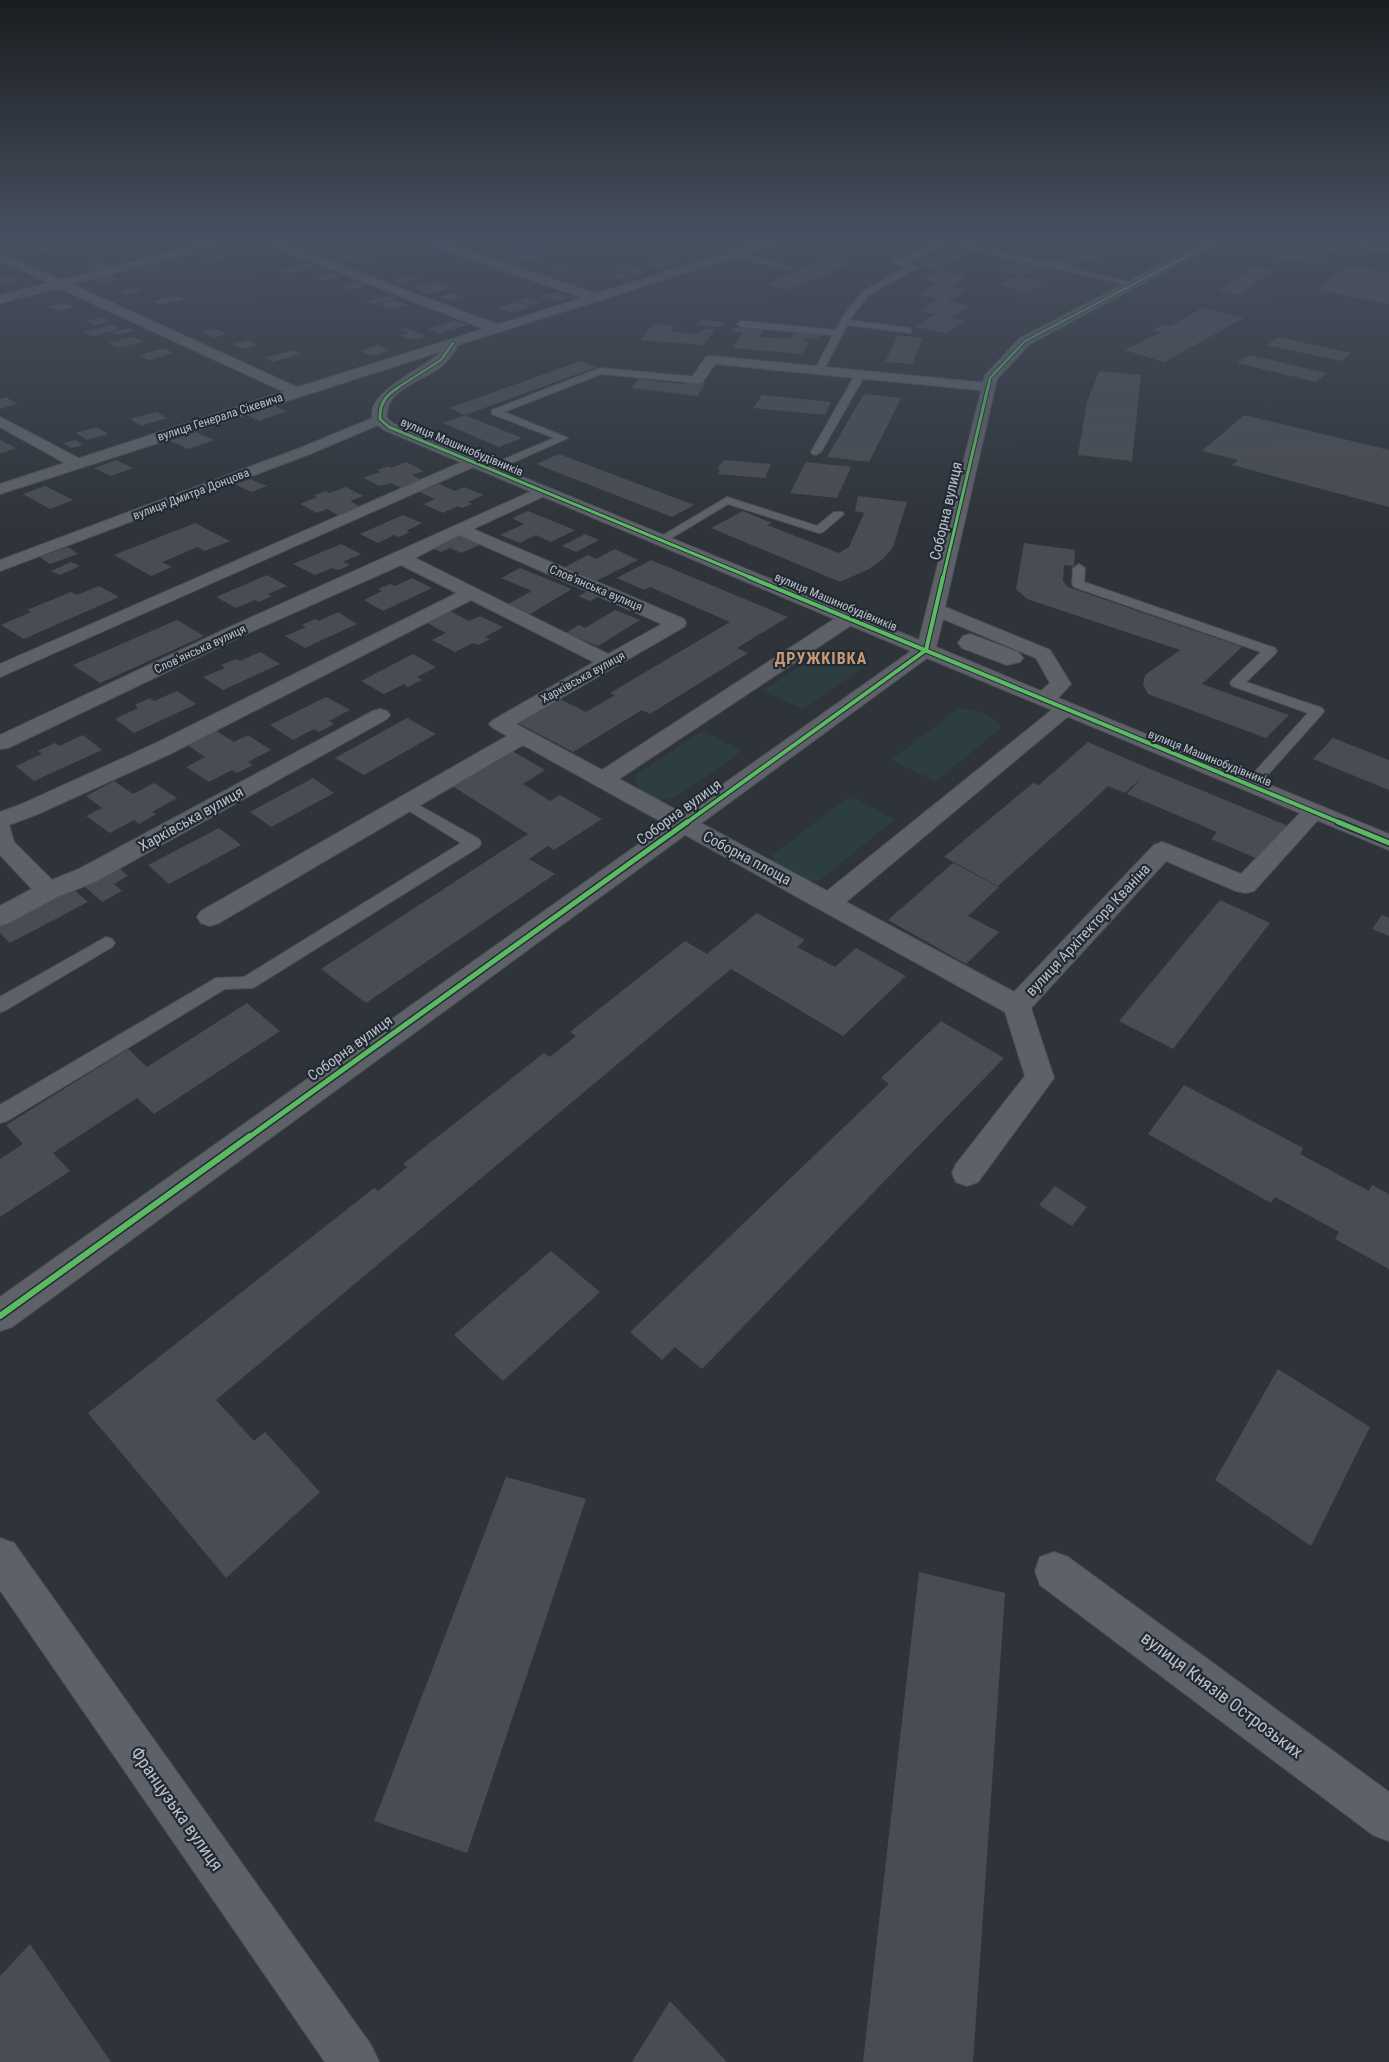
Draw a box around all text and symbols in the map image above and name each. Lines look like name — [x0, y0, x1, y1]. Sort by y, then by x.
street label: вулиця Генерала Сікевича — [156, 390, 285, 444]
street label: вулиця Машинобудівників — [399, 415, 525, 479]
street label: Соборна вулиця — [926, 460, 966, 562]
street label: вулиця Дмитра Донцова — [131, 465, 251, 523]
street label: Слов'янська вулиця — [547, 562, 645, 614]
street label: вулиця Машинобудівників — [773, 570, 899, 634]
street label: Слов'янська вулиця — [152, 622, 248, 676]
street label: Харківська вулиця — [539, 648, 627, 706]
district label: ДРУЖКІВКА — [775, 649, 867, 668]
street label: вулиця Машинобудівників — [1146, 727, 1274, 789]
street label: Соборна вулиця — [633, 775, 725, 849]
street label: Харківська вулиця — [136, 783, 246, 855]
street label: Соборна площа — [700, 827, 794, 889]
street label: вулиця Архітектора Кваніна — [1022, 860, 1154, 1000]
street label: Соборна вулиця — [304, 1011, 396, 1085]
street label: вулиця Князів Острозьких — [1137, 1627, 1307, 1762]
street label: Французька вулиця — [127, 1743, 228, 1875]

